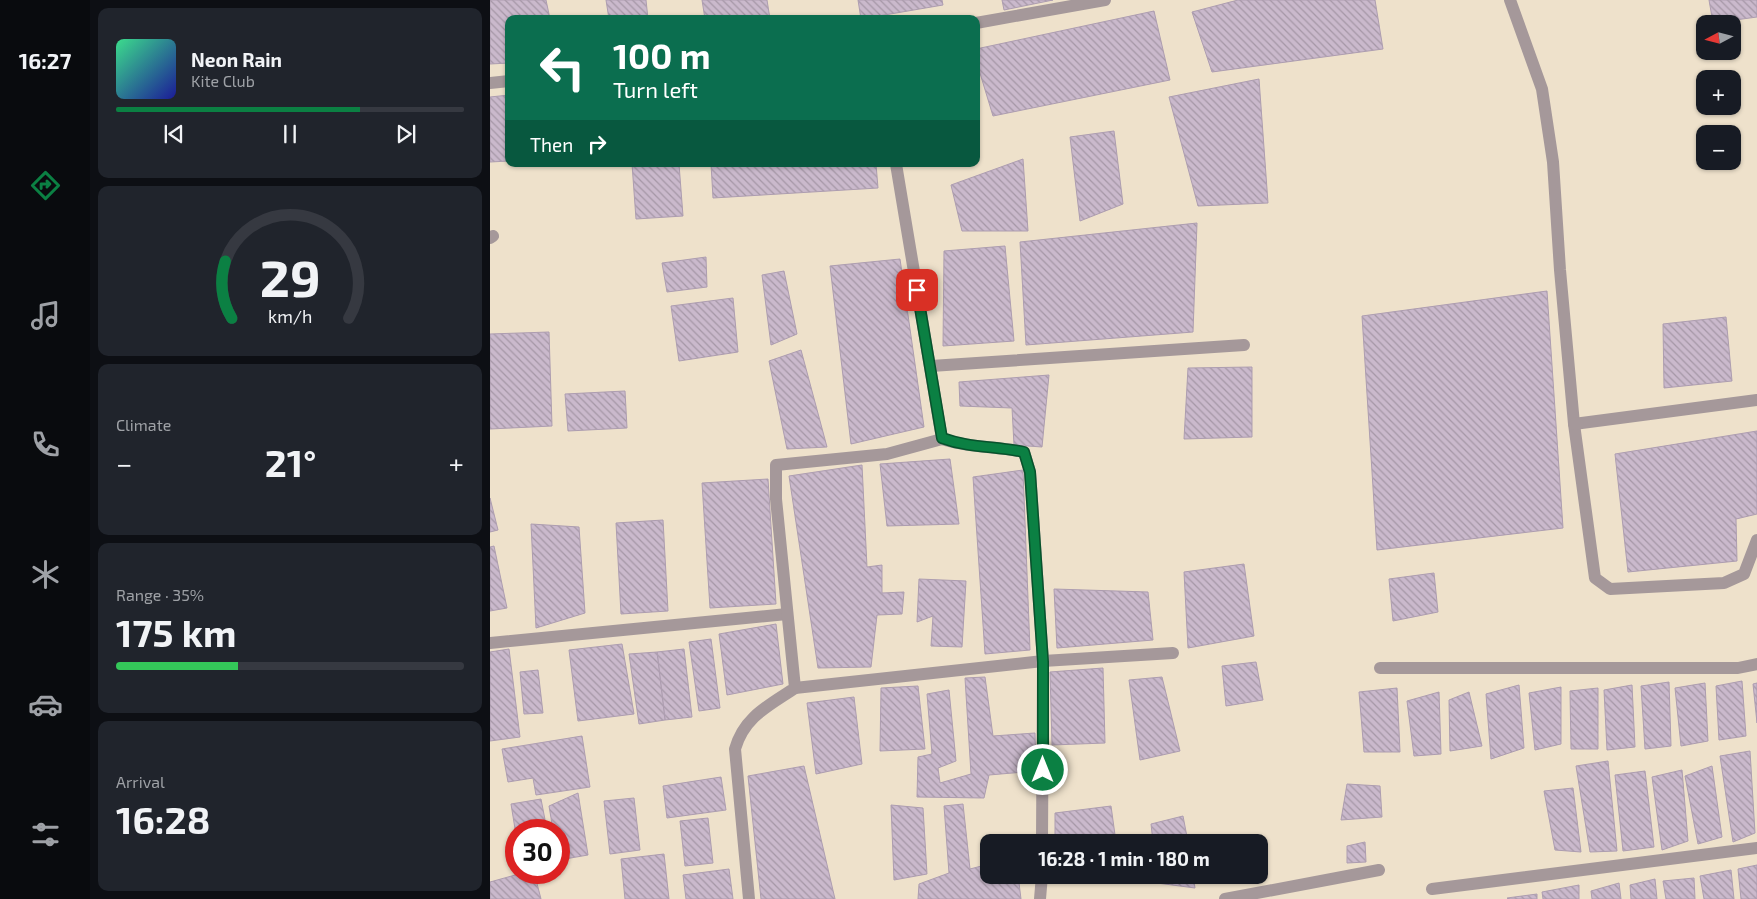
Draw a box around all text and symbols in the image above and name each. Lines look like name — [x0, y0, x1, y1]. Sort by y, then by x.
north arrow — [1696, 15, 1741, 60]
map controls — [1696, 15, 1741, 170]
text: 100 m — [613, 34, 711, 76]
icon: left — [530, 35, 595, 100]
text: 16:27 — [19, 47, 71, 73]
text: Neon Rain — [191, 48, 282, 71]
button: + — [1696, 70, 1741, 115]
text: Kite Club — [191, 71, 255, 90]
text: Turn left — [613, 76, 698, 102]
icon: previous — [160, 120, 188, 148]
icon: pause — [276, 120, 304, 148]
icon: next — [392, 120, 420, 148]
button: − — [1696, 125, 1741, 170]
icon: right — [583, 130, 611, 158]
text: Then — [530, 133, 573, 156]
icon: directions — [28, 168, 63, 203]
text: 29 — [260, 245, 320, 307]
pin — [896, 269, 938, 311]
icon: arrive — [903, 276, 931, 304]
icon: music — [28, 298, 63, 333]
text: km/h — [268, 305, 312, 327]
text: Climate — [116, 415, 171, 434]
icon: phone — [28, 427, 63, 462]
text: 21° — [265, 439, 316, 485]
text: − — [116, 446, 132, 480]
text: + — [449, 446, 464, 480]
icon: climate — [28, 557, 63, 592]
text: Range · 35% — [116, 585, 204, 604]
text: 175 km — [116, 609, 236, 655]
icon: car — [28, 687, 63, 722]
position arrow — [1016, 743, 1068, 795]
text: Arrival — [116, 772, 165, 791]
text: 16:28 — [116, 796, 210, 842]
icon: filters — [28, 817, 63, 852]
speed limit sign: 30 — [505, 819, 570, 884]
text: 16:28 · 1 min · 180 m — [1038, 847, 1210, 870]

